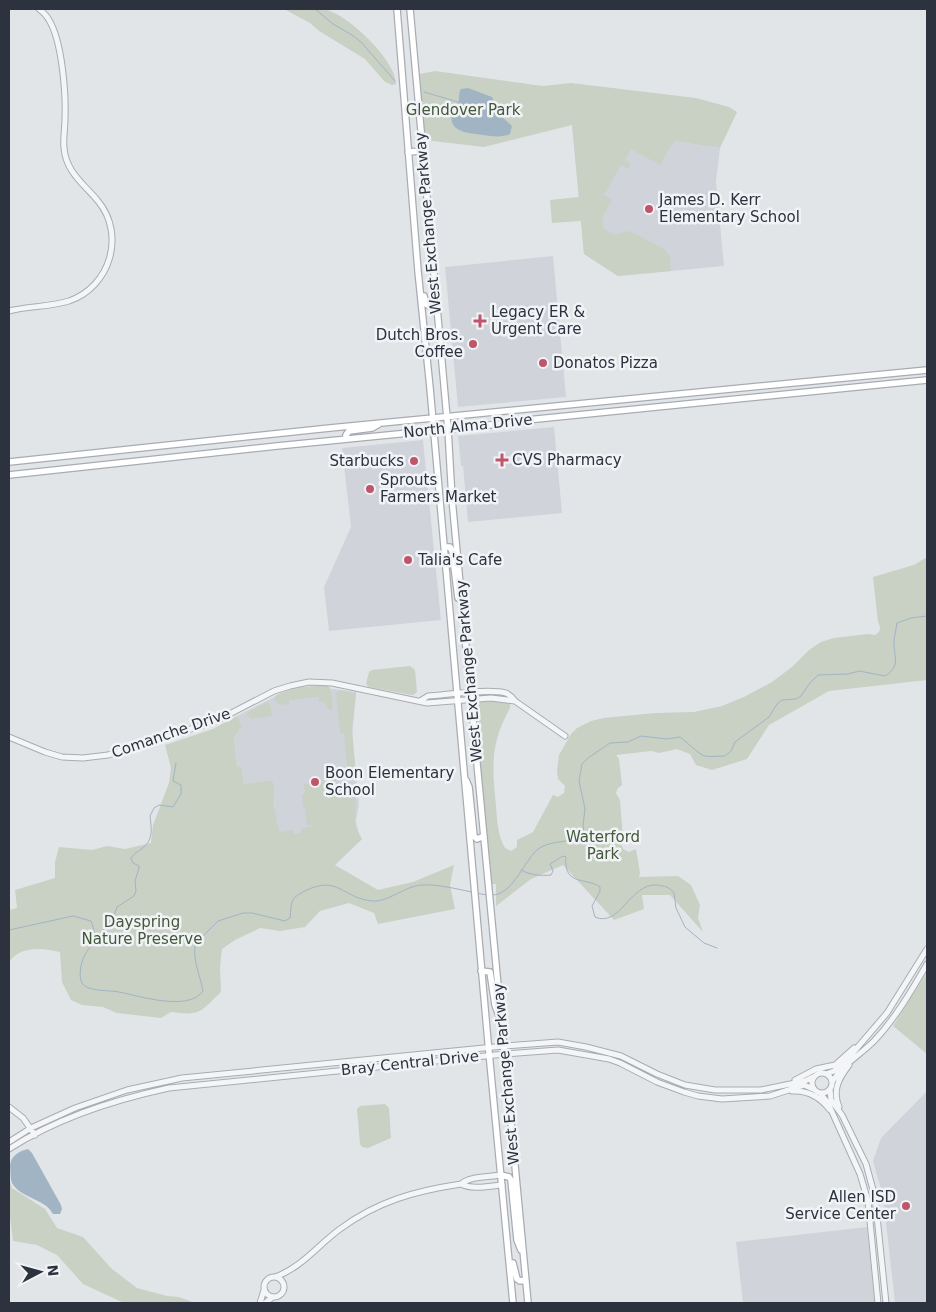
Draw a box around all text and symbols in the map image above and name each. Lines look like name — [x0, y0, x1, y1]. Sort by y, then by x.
park label: Glendover Park — [406, 101, 521, 119]
street label: West Exchange Parkway — [411, 131, 445, 315]
place label: James D. Kerr Elementary School — [658, 191, 800, 226]
marker: James D. Kerr Elementary School — [643, 203, 655, 215]
place label: Legacy ER & Urgent Care — [491, 303, 586, 338]
marker: Legacy ER & Urgent Care — [473, 314, 487, 328]
place label: Dutch Bros. Coffee — [376, 326, 463, 361]
marker: Dutch Bros. Coffee — [467, 338, 479, 350]
place label: Donatos Pizza — [553, 354, 658, 372]
marker: Donatos Pizza — [537, 357, 549, 369]
street label: North Alma Drive — [403, 410, 533, 442]
place label: CVS Pharmacy — [512, 451, 622, 469]
place label: Starbucks — [329, 452, 404, 470]
marker: CVS Pharmacy — [496, 454, 508, 466]
marker: Starbucks — [408, 455, 420, 467]
place label: Sprouts Farmers Market — [380, 471, 497, 506]
marker: Sprouts Farmers Market — [364, 483, 376, 495]
place label: Talia's Cafe — [417, 551, 502, 569]
marker: Talia's Cafe — [402, 554, 414, 566]
street label: West Exchange Parkway — [452, 579, 486, 763]
street label: Comanche Drive — [109, 704, 233, 762]
place label: Boon Elementary School — [325, 764, 454, 799]
marker: Boon Elementary School — [309, 776, 321, 788]
park label: Waterford Park — [566, 828, 640, 863]
park label: Dayspring Nature Preserve — [82, 913, 202, 948]
street label: West Exchange Parkway — [489, 982, 523, 1166]
street label: Bray Central Drive — [340, 1047, 480, 1079]
place label: Allen ISD Service Center — [785, 1188, 897, 1223]
marker: Allen ISD Service Center — [900, 1200, 912, 1212]
north arrow — [15, 1247, 65, 1297]
text: N — [44, 1264, 61, 1277]

